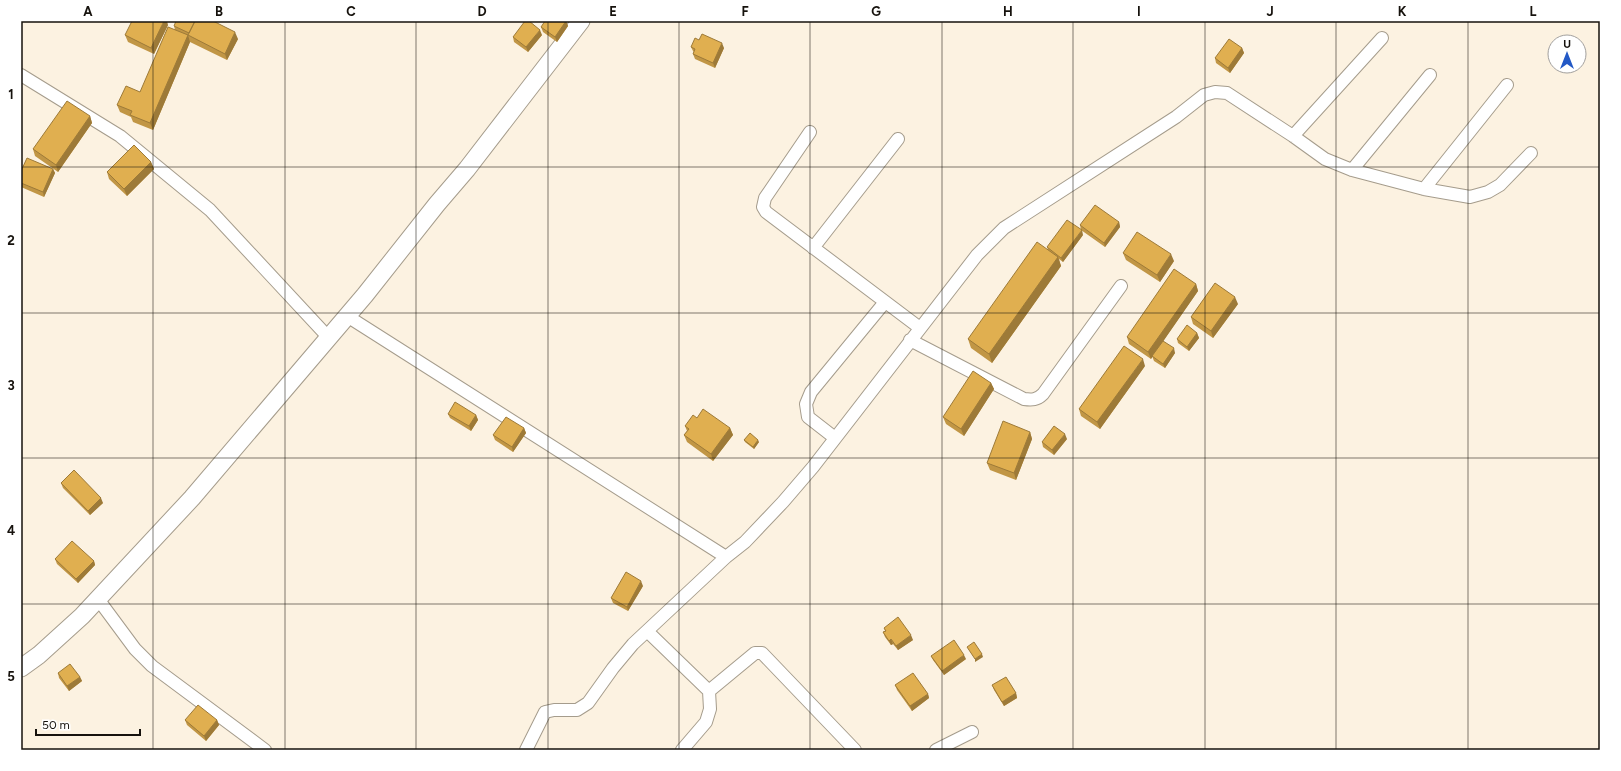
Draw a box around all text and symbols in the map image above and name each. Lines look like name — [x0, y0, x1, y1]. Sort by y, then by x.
text: A — [83, 4, 93, 19]
text: B — [215, 4, 223, 19]
text: C — [346, 4, 356, 19]
text: D — [477, 4, 487, 19]
text: E — [609, 4, 617, 19]
text: F — [741, 4, 749, 19]
text: G — [871, 4, 881, 19]
text: H — [1003, 4, 1013, 19]
text: I — [1137, 4, 1141, 19]
text: J — [1266, 4, 1274, 19]
text: K — [1398, 4, 1407, 19]
text: L — [1530, 4, 1537, 19]
north arrow — [1547, 34, 1587, 74]
text: U — [1563, 38, 1571, 51]
text: 1 — [8, 87, 14, 102]
text: 2 — [7, 233, 15, 248]
text: 3 — [7, 378, 15, 393]
text: 4 — [7, 523, 15, 538]
text: 5 — [7, 669, 15, 684]
scale bar — [36, 711, 140, 737]
text: 50 m — [42, 718, 70, 732]

